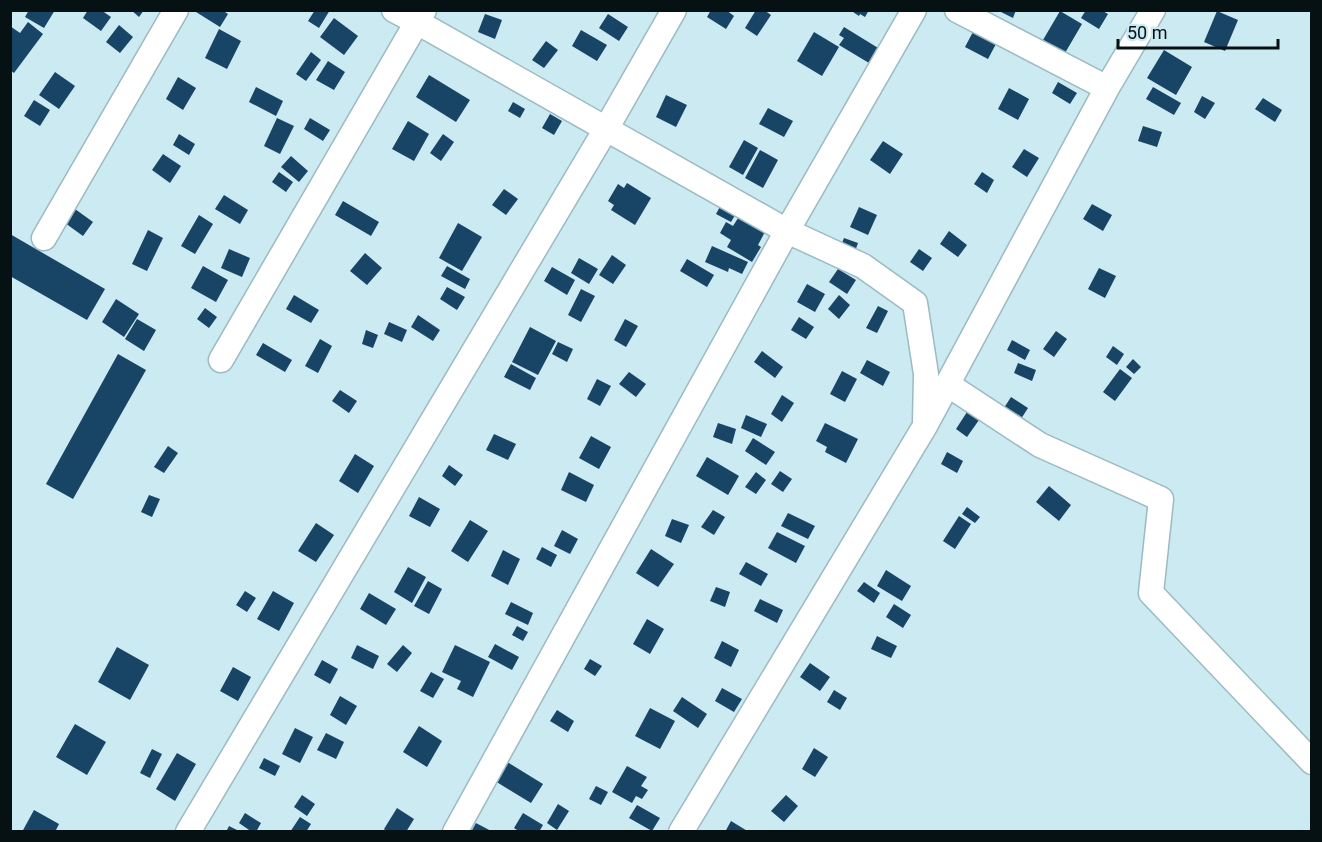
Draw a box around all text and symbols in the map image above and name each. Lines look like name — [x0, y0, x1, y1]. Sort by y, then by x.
scale bar — [1118, 12, 1278, 50]
text: 50 m — [1127, 22, 1167, 43]

